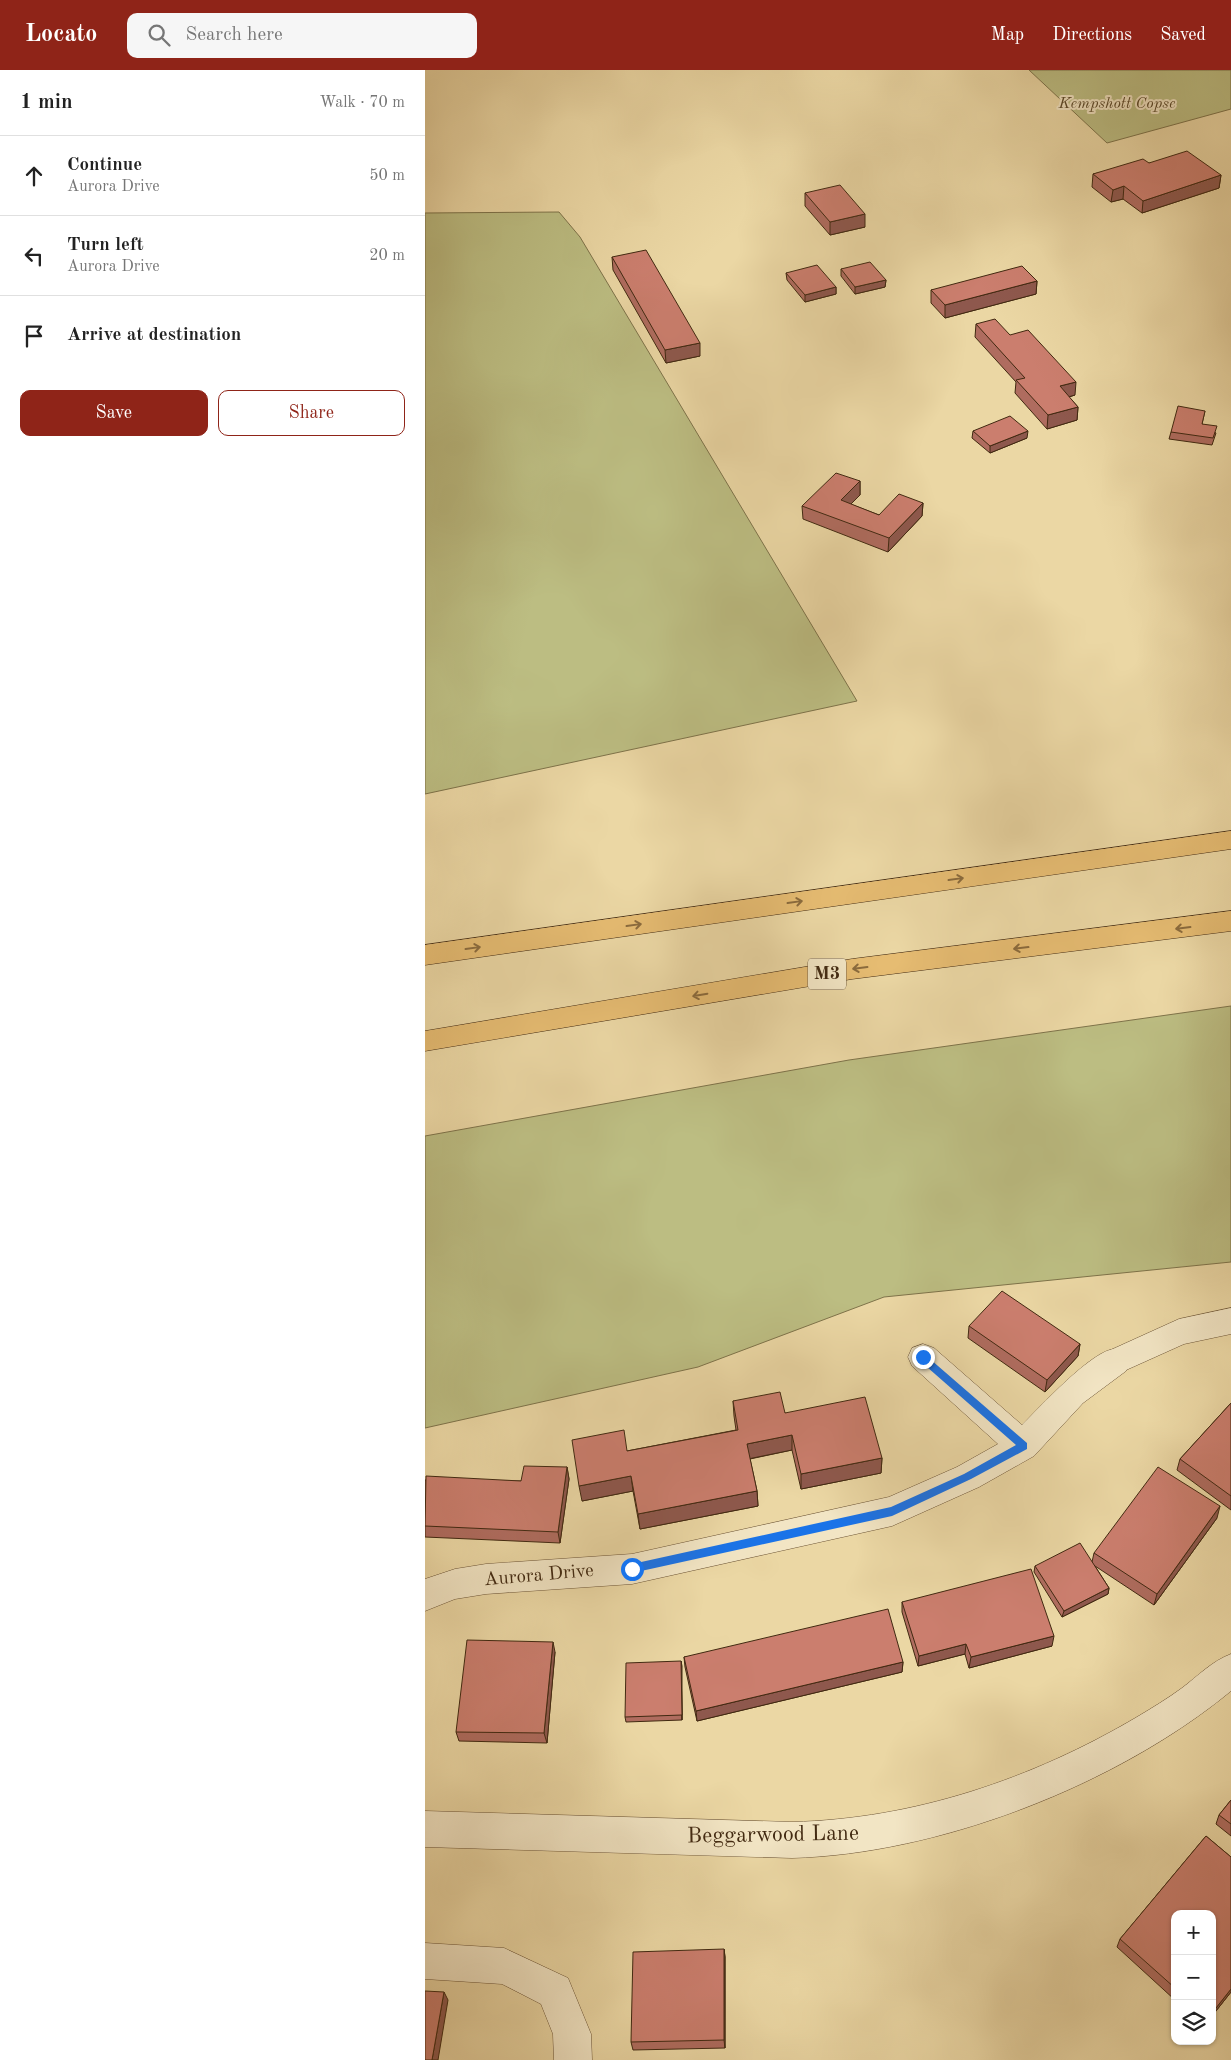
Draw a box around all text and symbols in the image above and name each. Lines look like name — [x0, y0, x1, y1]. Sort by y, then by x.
search box — [127, 13, 477, 58]
icon: search — [145, 21, 173, 49]
text: Locato — [25, 23, 97, 47]
text: Search here — [185, 26, 283, 45]
text: Map — [991, 26, 1024, 44]
text: Directions — [1052, 26, 1132, 44]
text: Saved — [1160, 26, 1206, 44]
text: 1 min — [20, 92, 73, 113]
text: Walk · 70 m — [319, 95, 405, 111]
park label: Kempshott Copse — [1057, 96, 1176, 112]
text: Continue — [67, 156, 142, 175]
icon: ahead — [20, 162, 48, 190]
text: 50 m — [369, 168, 405, 184]
text: Aurora Drive — [67, 179, 160, 195]
text: Turn left — [67, 236, 144, 255]
icon: left — [20, 242, 48, 270]
text: 20 m — [369, 248, 405, 264]
text: Aurora Drive — [67, 259, 160, 275]
icon: arrive — [20, 322, 48, 350]
text: Arrive at destination — [67, 326, 241, 345]
button: Save — [20, 390, 208, 436]
button: Share — [218, 390, 405, 436]
one-way arrow — [948, 874, 964, 884]
one-way arrow — [787, 897, 803, 907]
one-way arrow — [626, 920, 642, 930]
one-way arrow — [1175, 923, 1191, 933]
one-way arrow — [465, 943, 481, 953]
one-way arrow — [1014, 943, 1030, 953]
road number: M3 — [808, 959, 846, 990]
one-way arrow — [853, 963, 869, 973]
one-way arrow — [692, 990, 708, 1000]
route end — [912, 1346, 935, 1369]
route start — [621, 1558, 644, 1581]
street label: Aurora Drive — [483, 1562, 595, 1590]
street label: Beggarwood Lane — [687, 1823, 859, 1847]
map controls — [1171, 1910, 1216, 2045]
button: + — [1171, 1910, 1216, 1955]
button: − — [1171, 1955, 1216, 2000]
button: layers — [1171, 2000, 1216, 2045]

